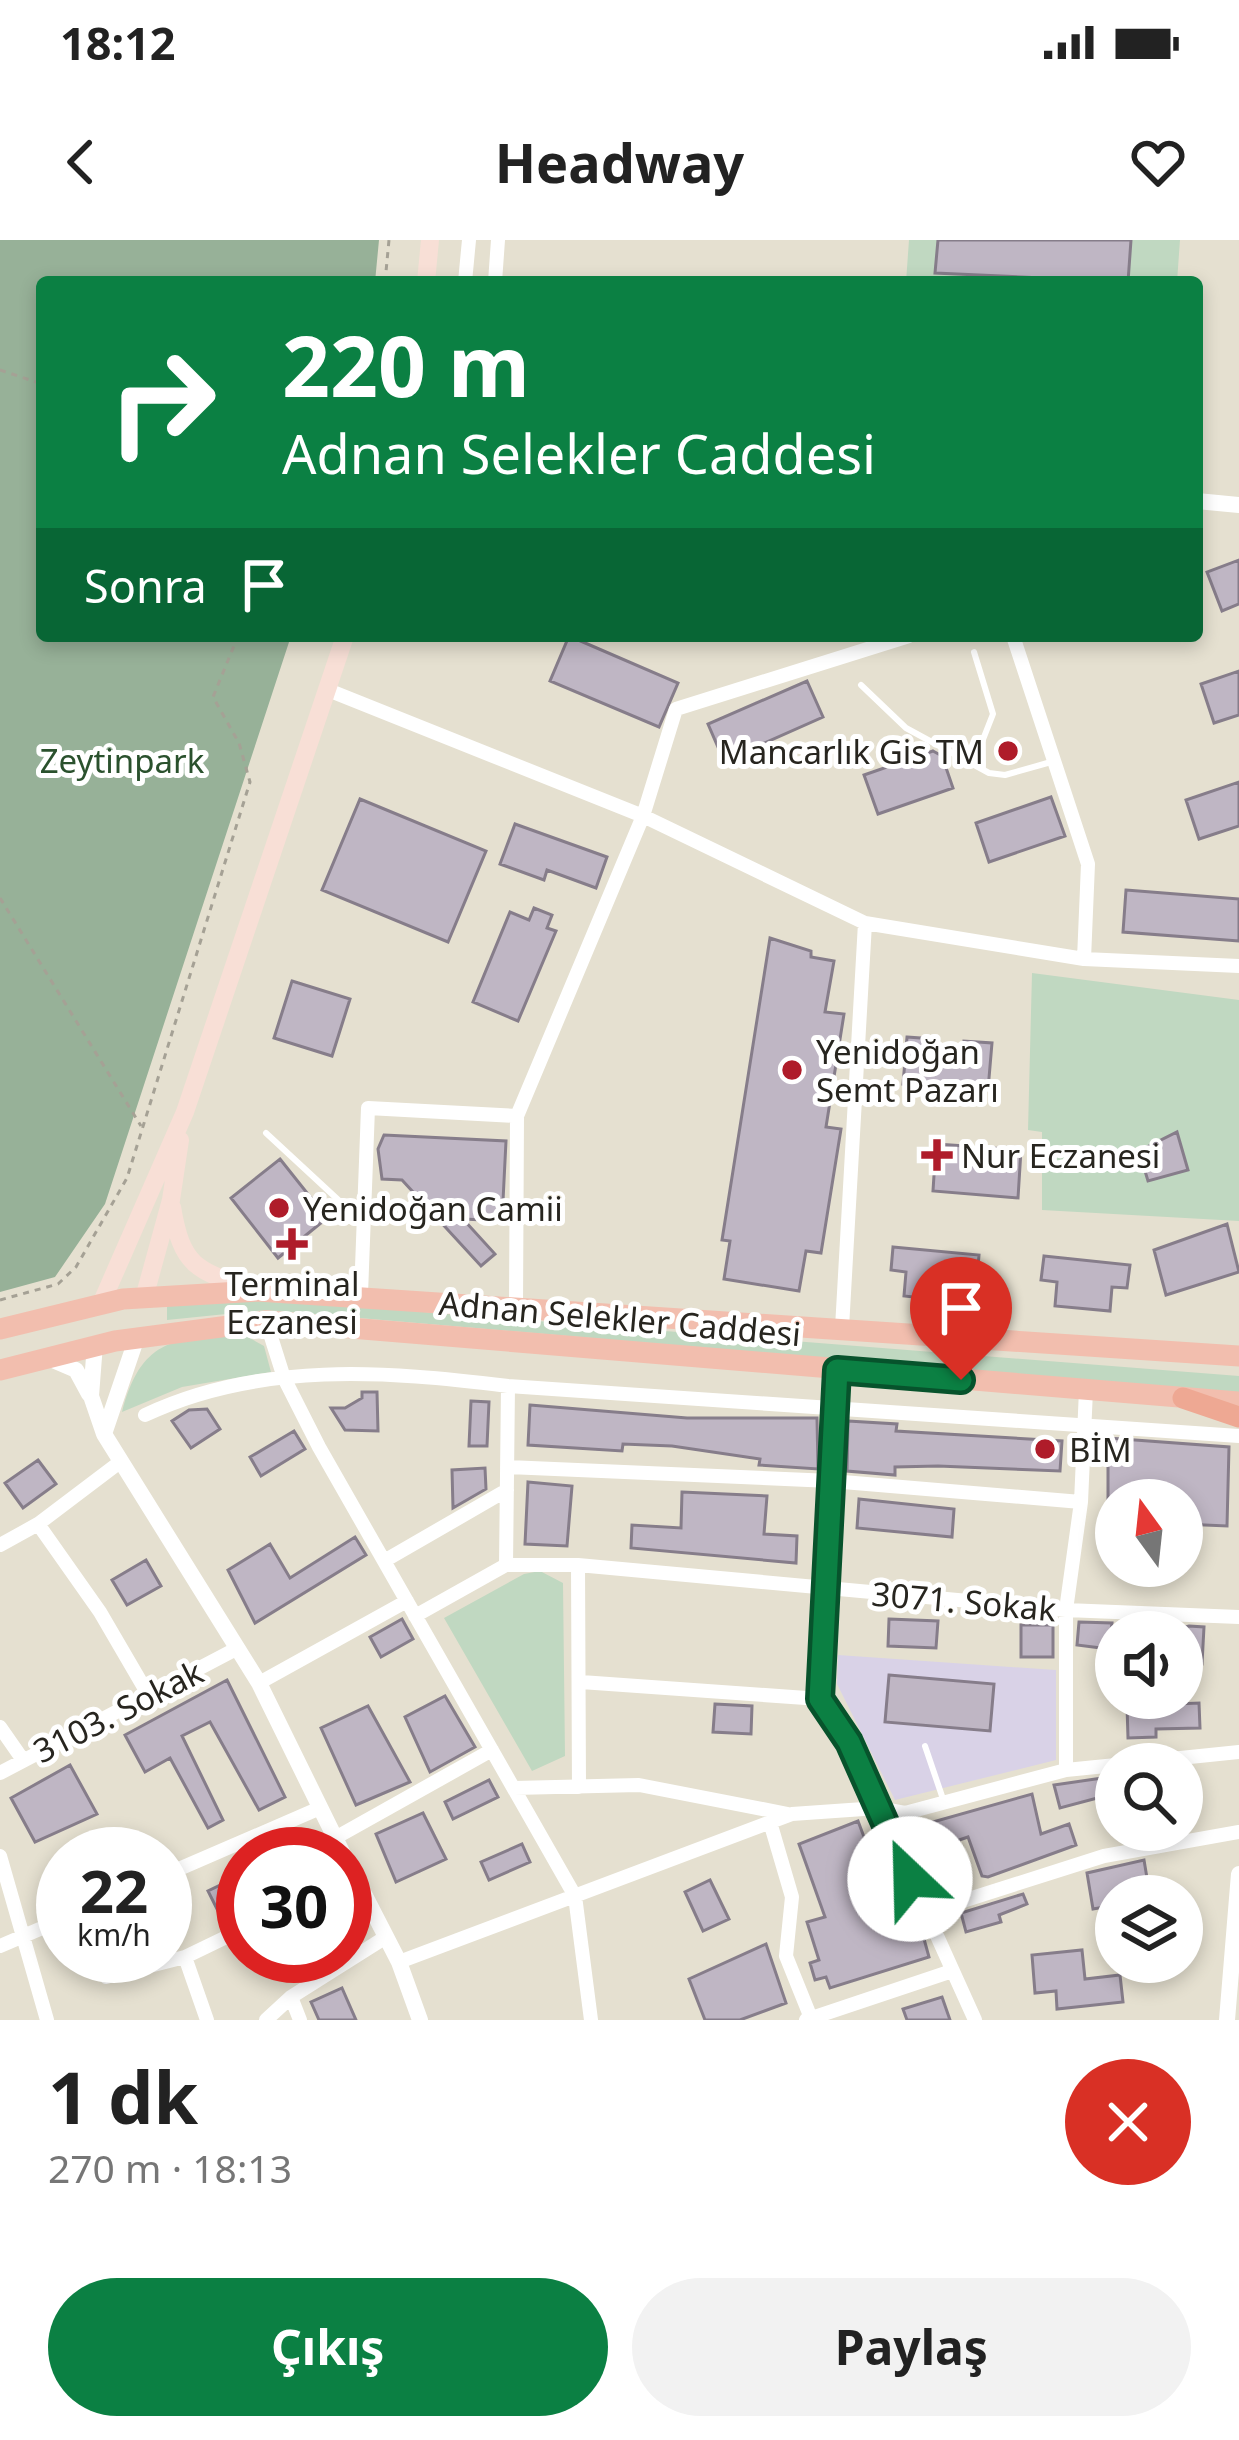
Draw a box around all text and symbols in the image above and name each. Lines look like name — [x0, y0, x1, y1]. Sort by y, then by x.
text: 18:12 — [60, 12, 176, 73]
text: Headway — [495, 125, 744, 199]
icon: back — [48, 129, 114, 195]
icon: heart — [1125, 129, 1191, 195]
text: 220 m — [282, 307, 530, 422]
icon: right — [84, 324, 240, 480]
text: Adnan Selekler Caddesi — [282, 416, 876, 490]
icon: arrive — [231, 552, 297, 618]
text: Sonra — [84, 555, 207, 616]
place label: Mancarlık Gis TM — [719, 729, 984, 774]
park label: Zeytinpark — [40, 738, 205, 783]
marker: Mancarlık Gis TM — [995, 738, 1021, 764]
place label: Yenidoğan Semt Pazarı — [816, 1029, 999, 1112]
marker: Yenidoğan Semt Pazarı — [779, 1057, 805, 1083]
place label: Nur Eczanesi — [961, 1133, 1160, 1178]
marker: Nur Eczanesi — [924, 1142, 950, 1168]
place label: Yenidoğan Camii — [303, 1186, 563, 1231]
marker: Yenidoğan Camii — [266, 1195, 292, 1221]
marker: Terminal Eczanesi — [279, 1231, 305, 1257]
pin — [910, 1257, 1012, 1380]
place label: Terminal Eczanesi — [224, 1261, 360, 1344]
icon: arrive — [928, 1275, 994, 1341]
street label: Adnan Selekler Caddesi — [437, 1280, 803, 1356]
place label: BİM — [1069, 1427, 1132, 1472]
marker: BİM — [1032, 1436, 1058, 1462]
north arrow — [1095, 1479, 1203, 1587]
map controls — [1095, 1479, 1203, 1983]
street label: 3071. Sokak — [870, 1571, 1058, 1631]
button: sound — [1095, 1611, 1203, 1719]
street label: 3103. Sokak — [25, 1649, 211, 1773]
button: search — [1095, 1743, 1203, 1851]
position arrow — [847, 1816, 973, 1942]
speed limit sign: 30 — [216, 1827, 372, 1983]
text: 22 — [80, 1849, 148, 1931]
button: layers — [1095, 1875, 1203, 1983]
text: km/h — [77, 1914, 151, 1955]
text: 1 dk — [48, 2047, 198, 2145]
button: close — [1065, 2059, 1191, 2185]
text: 270 m · 18:13 — [48, 2141, 292, 2194]
button: Çıkış — [48, 2278, 608, 2416]
button: Paylaş — [632, 2278, 1191, 2416]

